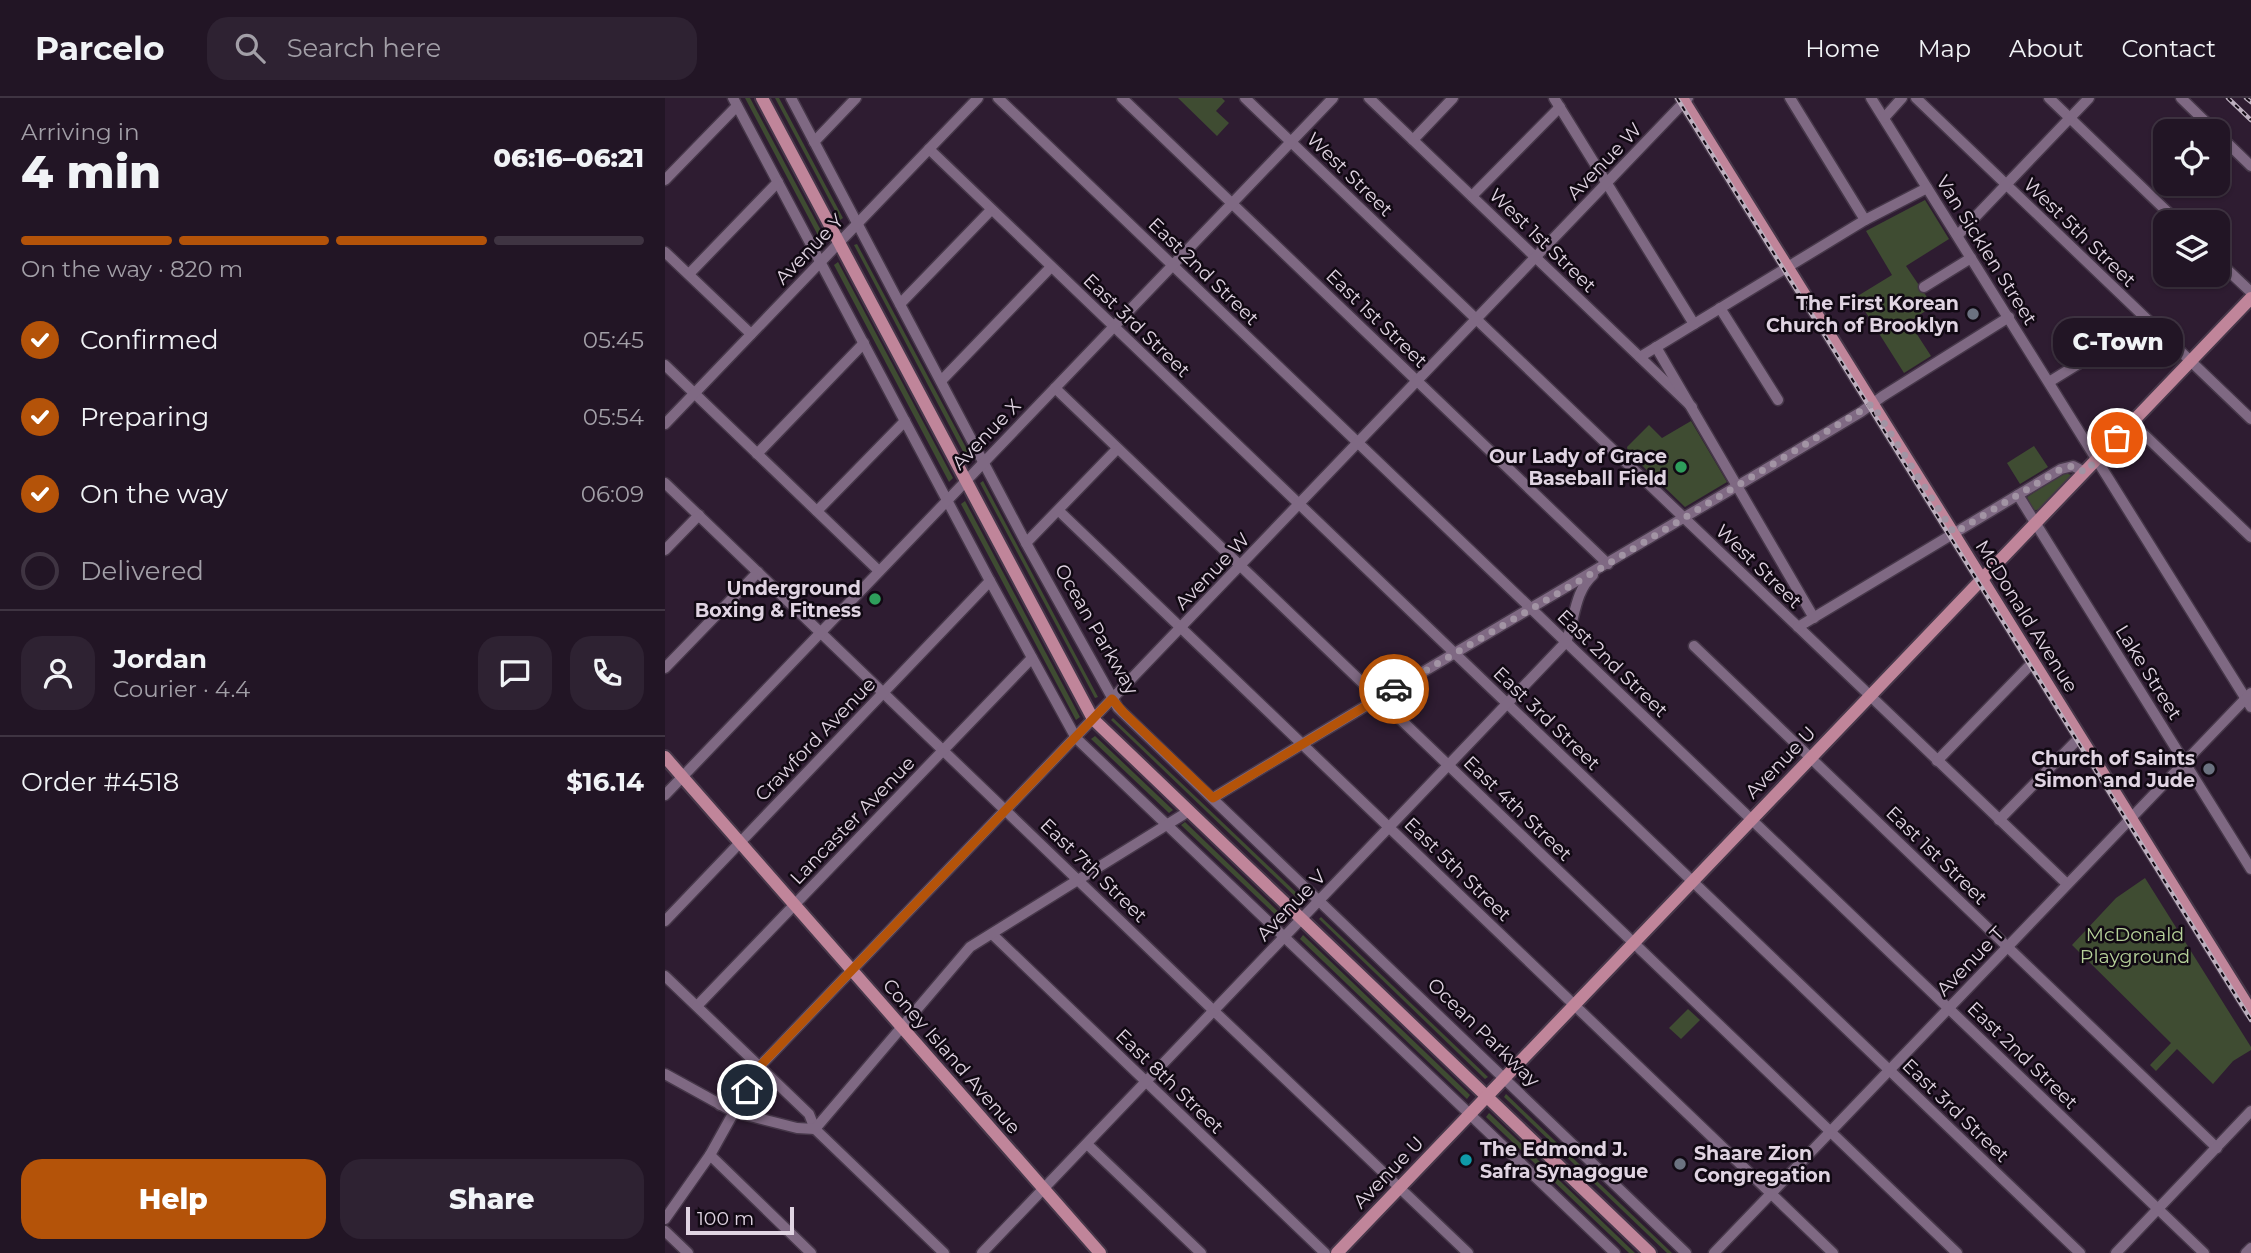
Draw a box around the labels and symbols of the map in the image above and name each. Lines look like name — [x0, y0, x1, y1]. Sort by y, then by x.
street label: Avenue W — [1562, 118, 1647, 205]
street label: West Street — [1302, 128, 1398, 221]
street label: Van Sicklen Street — [1931, 171, 2042, 329]
street label: West 5th Street — [2019, 173, 2141, 292]
street label: West 1st Street — [1484, 184, 1601, 297]
street label: Avenue Y — [770, 209, 849, 289]
street label: East 2nd Street — [1144, 213, 1264, 330]
street label: East 1st Street — [1321, 264, 1432, 373]
street label: East 3rd Street — [1079, 269, 1195, 382]
place label: The First Korean Church of Brooklyn — [1766, 292, 1959, 337]
marker: The First Korean Church of Brooklyn — [1965, 306, 1981, 322]
callout: C-Town — [2052, 319, 2182, 368]
street label: Avenue X — [947, 394, 1026, 474]
pin — [2087, 408, 2147, 468]
place label: Our Lady of Grace Baseball Field — [1489, 445, 1667, 490]
marker: Our Lady of Grace Baseball Field — [1673, 459, 1689, 475]
street label: West Street — [1711, 520, 1807, 613]
street label: Avenue W — [1170, 528, 1255, 615]
street label: McDonald Avenue — [1970, 536, 2083, 697]
street label: Ocean Parkway — [1050, 560, 1144, 699]
place label: Underground Boxing & Fitness — [695, 577, 861, 622]
marker: Underground Boxing & Fitness — [867, 591, 883, 607]
street label: East 2nd Street — [1553, 605, 1673, 722]
street label: Lake Street — [2110, 621, 2187, 724]
courier — [1359, 654, 1429, 724]
street label: East 3rd Street — [1489, 662, 1605, 775]
street label: Crawford Avenue — [750, 673, 880, 806]
street label: Avenue U — [1740, 721, 1820, 803]
place label: Church of Saints Simon and Jude — [2031, 747, 2195, 792]
street label: Lancaster Avenue — [785, 751, 920, 889]
street label: East 4th Street — [1459, 751, 1577, 866]
marker: Church of Saints Simon and Jude — [2201, 761, 2217, 777]
street label: East 1st Street — [1881, 801, 1992, 910]
street label: East 5th Street — [1399, 813, 1516, 926]
street label: East 7th Street — [1035, 814, 1152, 927]
street label: Avenue V — [1252, 864, 1331, 946]
street label: Avenue T — [1932, 922, 2009, 1001]
park label: McDonald Playground — [2080, 923, 2190, 968]
street label: Ocean Parkway — [1423, 973, 1545, 1092]
street label: Coney Island Avenue — [878, 974, 1025, 1139]
street label: East 2nd Street — [1963, 997, 2083, 1114]
street label: East 8th Street — [1111, 1024, 1229, 1139]
street label: East 3rd Street — [1898, 1054, 2014, 1167]
pin — [717, 1060, 777, 1120]
street label: Avenue U — [1348, 1131, 1428, 1213]
place label: The Edmond J. Safra Synagogue — [1480, 1138, 1648, 1183]
place label: Shaare Zion Congregation — [1694, 1142, 1831, 1187]
marker: The Edmond J. Safra Synagogue — [1458, 1152, 1474, 1168]
marker: Shaare Zion Congregation — [1672, 1156, 1688, 1172]
scale bar — [686, 1204, 795, 1236]

